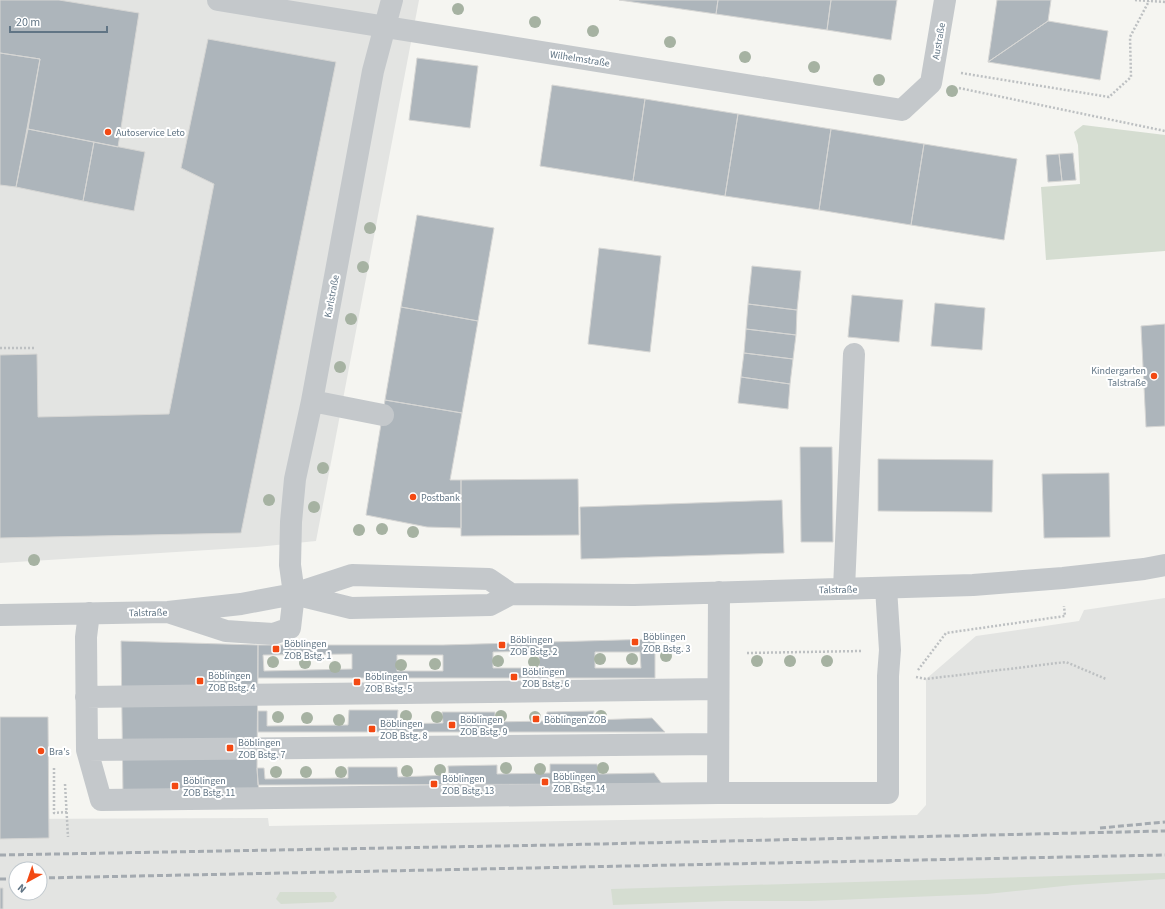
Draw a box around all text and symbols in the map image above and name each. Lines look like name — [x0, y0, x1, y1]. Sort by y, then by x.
scale bar — [10, 8, 107, 34]
text: 20 m — [16, 14, 40, 31]
street label: Austraße — [929, 22, 949, 61]
street label: Wilhelmstraße — [549, 47, 611, 71]
place label: Autoservice Leto — [116, 126, 185, 140]
marker: Autoservice Leto — [103, 127, 113, 137]
street label: Karlstraße — [321, 274, 343, 319]
place label: Kindergarten Talstraße — [1091, 364, 1146, 390]
marker: Kindergarten Talstraße — [1149, 371, 1159, 381]
place label: Postbank — [421, 491, 460, 505]
marker: Postbank — [408, 492, 418, 502]
street label: Talstraße — [819, 583, 857, 597]
street label: Talstraße — [129, 606, 167, 620]
place label: Böblingen ZOB Bstg. 3 — [643, 630, 690, 656]
place label: Böblingen ZOB Bstg. 2 — [510, 633, 557, 659]
place label: Böblingen ZOB Bstg. 1 — [284, 637, 331, 663]
marker: Böblingen ZOB Bstg. 3 — [630, 637, 640, 647]
marker: Böblingen ZOB Bstg. 2 — [497, 640, 507, 650]
marker: Böblingen ZOB Bstg. 1 — [271, 644, 281, 654]
place label: Böblingen ZOB Bstg. 6 — [522, 665, 569, 691]
place label: Böblingen ZOB Bstg. 4 — [208, 669, 255, 695]
place label: Böblingen ZOB Bstg. 5 — [365, 670, 412, 696]
marker: Böblingen ZOB Bstg. 6 — [509, 672, 519, 682]
marker: Böblingen ZOB Bstg. 4 — [195, 676, 205, 686]
marker: Böblingen ZOB Bstg. 5 — [352, 677, 362, 687]
place label: Böblingen ZOB Bstg. 9 — [460, 713, 507, 739]
place label: Böblingen ZOB — [544, 713, 606, 727]
marker: Böblingen ZOB — [531, 714, 541, 724]
place label: Böblingen ZOB Bstg. 8 — [380, 717, 427, 743]
marker: Böblingen ZOB Bstg. 9 — [447, 720, 457, 730]
marker: Böblingen ZOB Bstg. 8 — [367, 724, 377, 734]
place label: Böblingen ZOB Bstg. 7 — [238, 736, 285, 762]
marker: Böblingen ZOB Bstg. 7 — [225, 743, 235, 753]
place label: Bra's — [49, 745, 70, 759]
marker: Bra's — [36, 746, 46, 756]
place label: Böblingen ZOB Bstg. 14 — [553, 770, 605, 796]
place label: Böblingen ZOB Bstg. 13 — [442, 772, 494, 798]
place label: Böblingen ZOB Bstg. 11 — [183, 774, 235, 800]
marker: Böblingen ZOB Bstg. 14 — [540, 777, 550, 787]
marker: Böblingen ZOB Bstg. 13 — [429, 779, 439, 789]
marker: Böblingen ZOB Bstg. 11 — [170, 781, 180, 791]
north arrow — [8, 861, 48, 901]
text: N — [14, 880, 30, 896]

